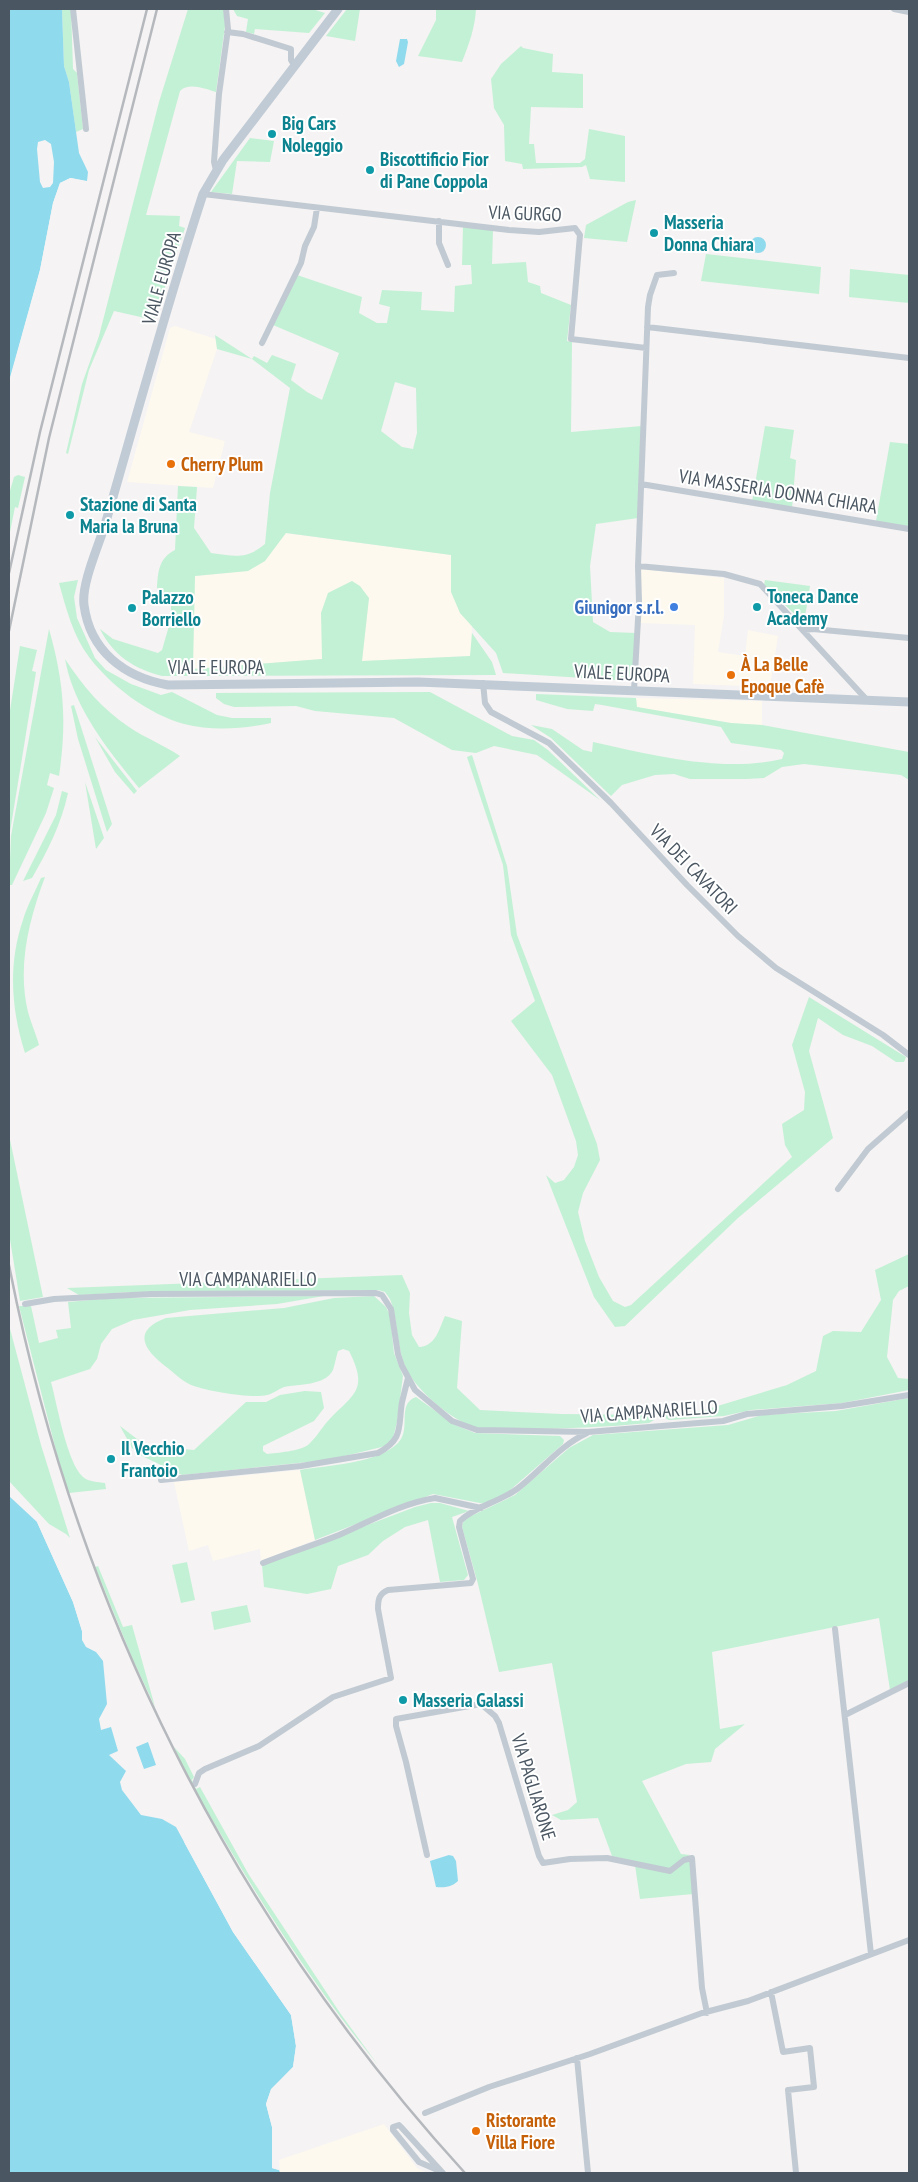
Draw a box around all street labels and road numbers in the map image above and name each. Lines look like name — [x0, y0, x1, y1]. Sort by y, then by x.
street label: VIA GURGO — [487, 200, 562, 226]
street label: VIALE EUROPA — [136, 229, 186, 328]
street label: VIA MASSERIA DONNA CHIARA — [676, 463, 879, 519]
street label: VIALE EUROPA — [167, 655, 264, 679]
street label: VIALE EUROPA — [572, 658, 671, 687]
street label: VIA DEI CAVATORI — [644, 818, 743, 919]
street label: VIA CAMPANARIELLO — [178, 1267, 317, 1291]
street label: VIA CAMPANARIELLO — [579, 1394, 718, 1428]
street label: VIA PAGLIARONE — [506, 1730, 562, 1843]

